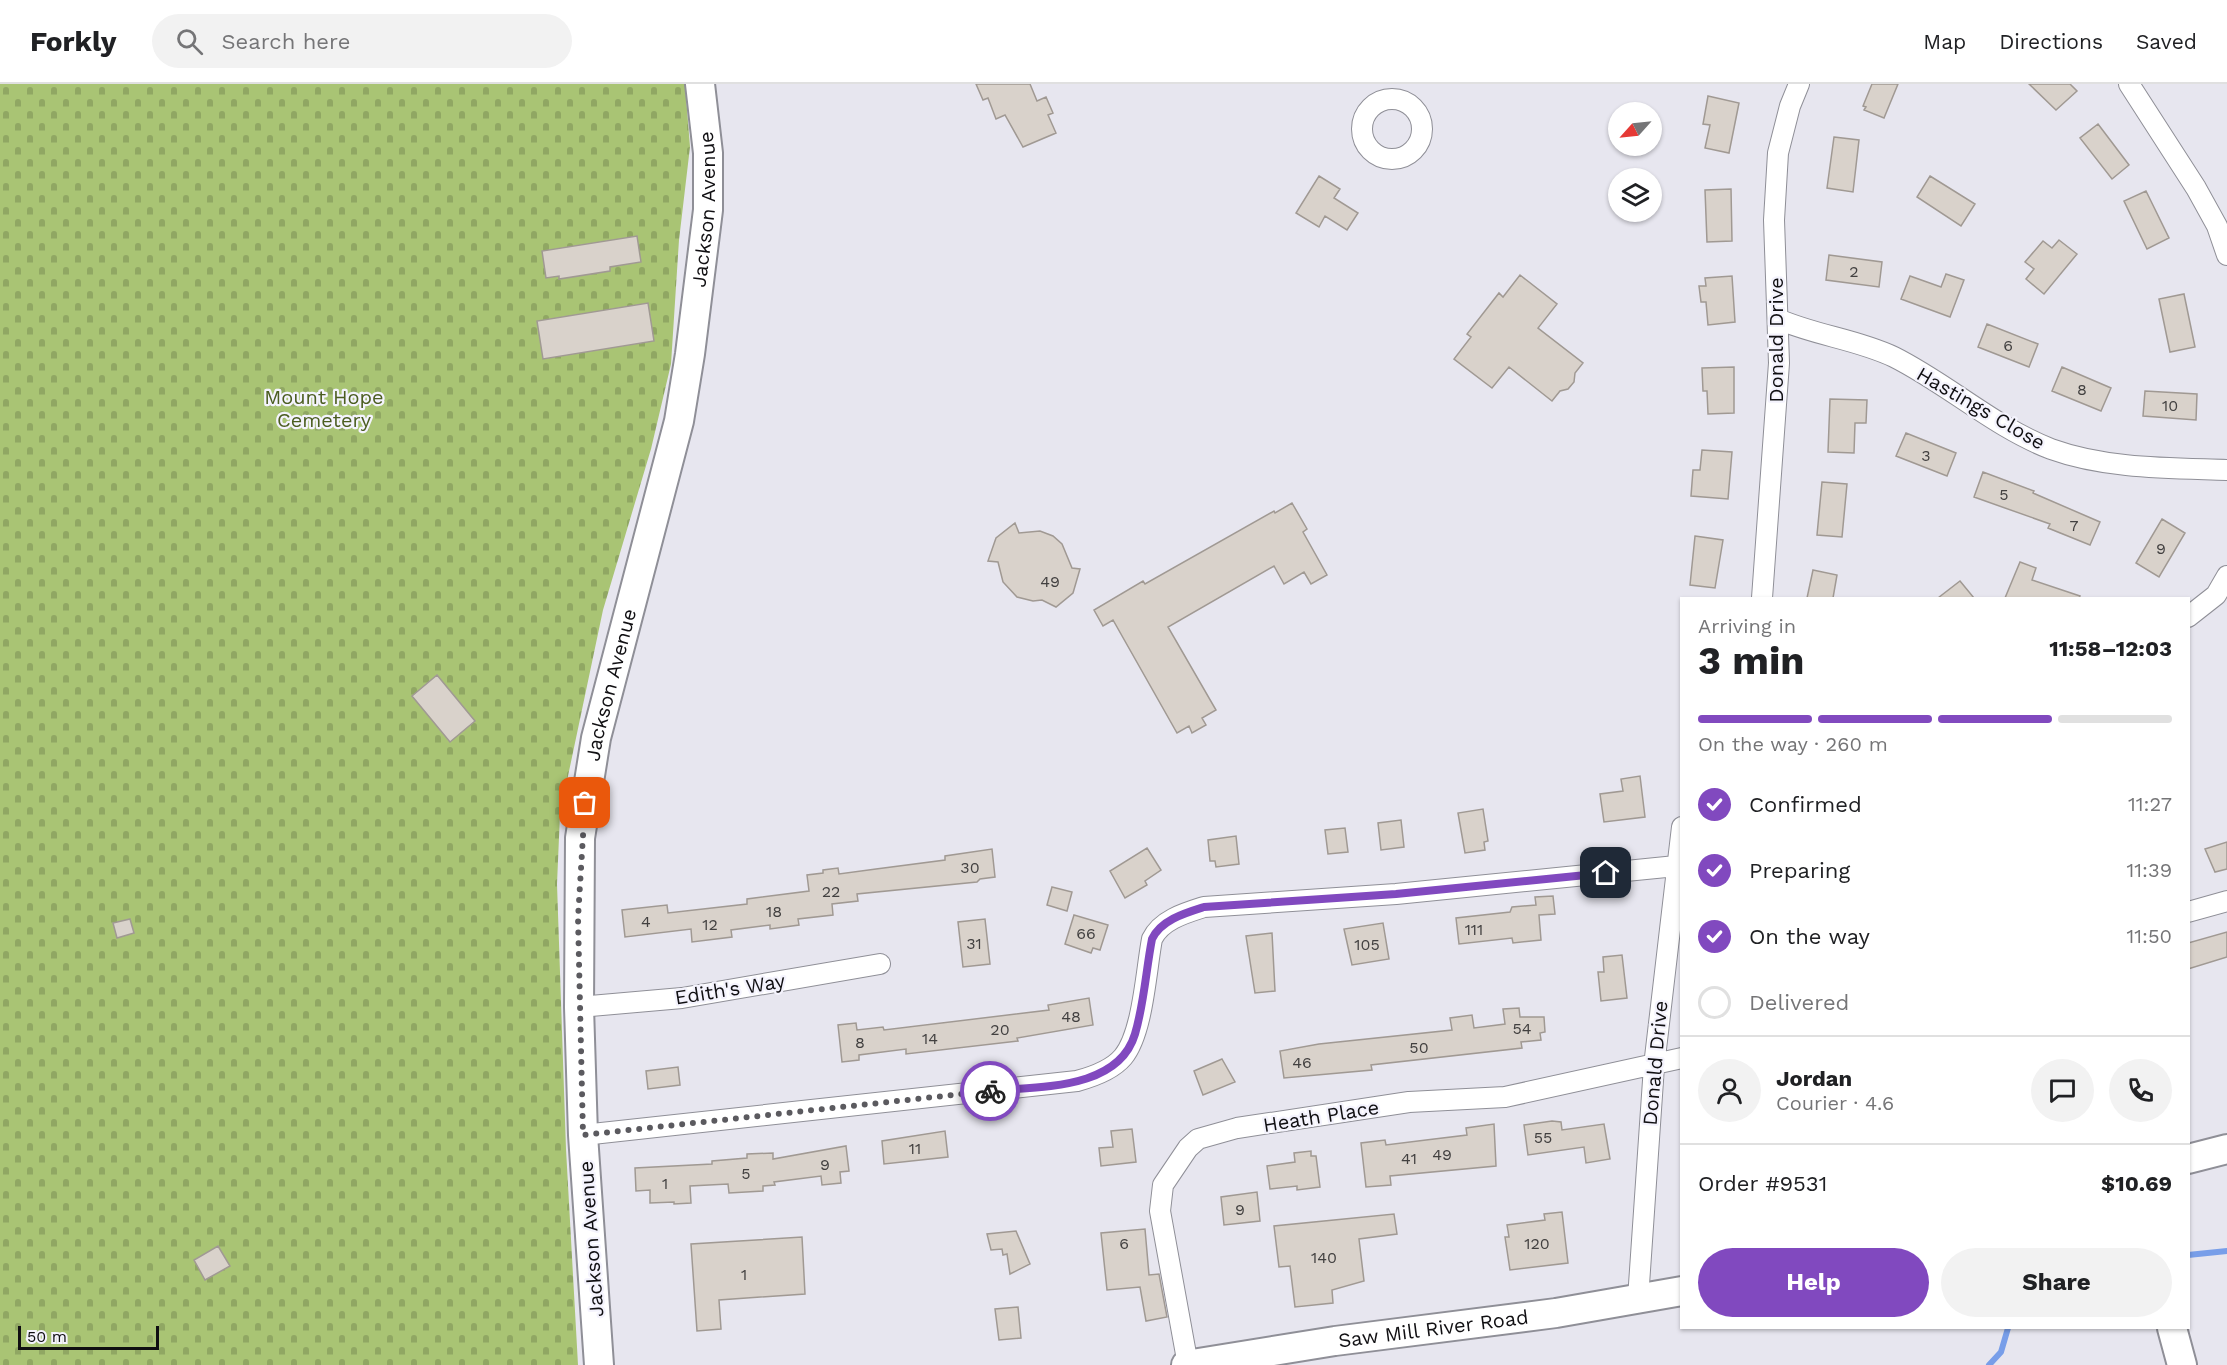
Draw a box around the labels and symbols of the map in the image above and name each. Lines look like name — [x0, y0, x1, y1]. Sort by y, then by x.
north arrow — [1608, 102, 1662, 156]
street label: Jackson Avenue — [686, 130, 720, 289]
house number: 2 — [1849, 262, 1859, 281]
street label: Donald Drive — [1764, 277, 1788, 403]
house number: 6 — [2003, 336, 2013, 355]
street label: Hastings Close — [1912, 362, 2050, 454]
house number: 8 — [2077, 380, 2087, 399]
park label: Mount Hope Cemetery — [264, 385, 384, 432]
house number: 10 — [2162, 396, 2178, 415]
house number: 3 — [1921, 446, 1931, 465]
house number: 5 — [1999, 485, 2009, 504]
house number: 7 — [2070, 516, 2079, 535]
house number: 9 — [2156, 539, 2166, 558]
house number: 49 — [1040, 572, 1060, 591]
street label: Jackson Avenue — [581, 606, 641, 763]
pin — [559, 777, 610, 828]
pin — [1580, 847, 1631, 898]
house number: 30 — [960, 858, 980, 877]
house number: 22 — [822, 882, 840, 901]
house number: 18 — [766, 902, 782, 921]
house number: 4 — [641, 912, 651, 931]
house number: 12 — [702, 915, 718, 934]
house number: 111 — [1465, 920, 1483, 939]
house number: 66 — [1076, 924, 1096, 943]
house number: 31 — [966, 934, 982, 953]
house number: 105 — [1354, 935, 1380, 954]
street label: Edith's Way — [673, 968, 788, 1010]
street label: Donald Drive — [1638, 1000, 1672, 1126]
house number: 48 — [1061, 1007, 1081, 1026]
house number: 54 — [1512, 1019, 1532, 1038]
house number: 20 — [990, 1020, 1010, 1039]
house number: 14 — [922, 1029, 938, 1048]
house number: 8 — [855, 1033, 865, 1052]
house number: 50 — [1409, 1038, 1429, 1057]
house number: 46 — [1292, 1053, 1312, 1072]
courier — [960, 1061, 1020, 1121]
street label: Heath Place — [1261, 1095, 1381, 1137]
house number: 55 — [1534, 1128, 1552, 1147]
house number: 11 — [909, 1139, 921, 1158]
house number: 49 — [1432, 1145, 1452, 1164]
house number: 41 — [1401, 1149, 1417, 1168]
house number: 9 — [820, 1155, 830, 1174]
street label: Jackson Avenue — [574, 1160, 608, 1318]
house number: 5 — [741, 1164, 751, 1183]
house number: 1 — [662, 1174, 668, 1193]
house number: 9 — [1235, 1200, 1245, 1219]
house number: 6 — [1119, 1234, 1129, 1253]
house number: 120 — [1524, 1234, 1550, 1253]
house number: 140 — [1311, 1248, 1337, 1267]
house number: 1 — [741, 1265, 747, 1284]
street label: Saw Mill River Road — [1337, 1305, 1530, 1352]
scale bar — [18, 1323, 159, 1350]

